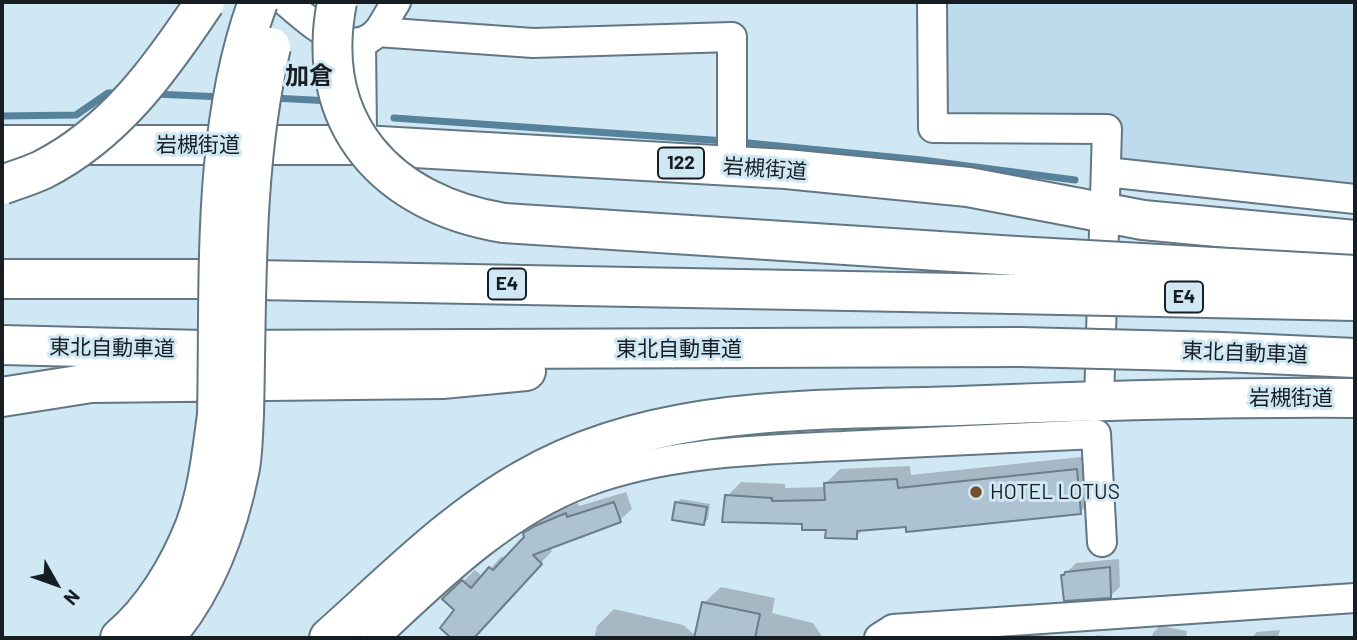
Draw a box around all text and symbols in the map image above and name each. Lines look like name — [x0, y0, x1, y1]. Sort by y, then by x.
district label: 加倉 — [285, 62, 333, 90]
street label: 岩槻街道 — [156, 132, 240, 158]
road number: 122 — [658, 148, 704, 178]
street label: 岩槻街道 — [722, 154, 808, 184]
road number: E4 — [488, 268, 526, 300]
road number: E4 — [1165, 282, 1203, 312]
street label: 東北自動車道 — [49, 334, 175, 362]
street label: 東北自動車道 — [616, 336, 742, 362]
street label: 東北自動車道 — [1182, 338, 1308, 368]
street label: 岩槻街道 — [1249, 385, 1333, 411]
place label: HOTEL LOTUS — [990, 479, 1120, 505]
marker: HOTEL LOTUS — [968, 484, 984, 500]
north arrow — [21, 549, 91, 619]
text: N — [60, 586, 85, 610]

